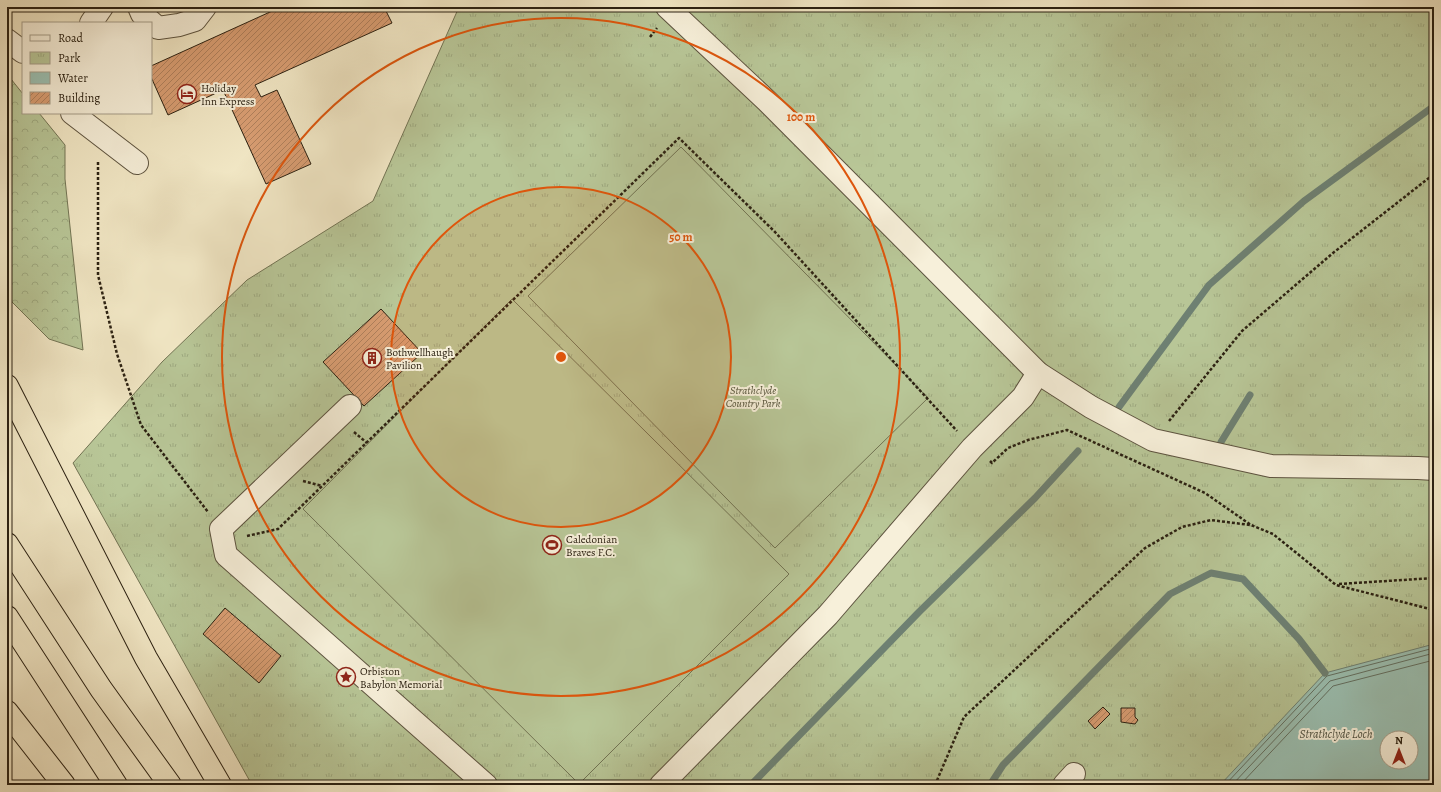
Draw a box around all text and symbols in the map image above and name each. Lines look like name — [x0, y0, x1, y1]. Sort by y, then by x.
legend — [22, 22, 152, 114]
text: Road — [58, 30, 84, 46]
text: Park — [58, 50, 81, 66]
text: Water — [57, 70, 88, 86]
place label: Holiday Inn Express — [201, 81, 255, 109]
hotel icon: Holiday Inn Express — [176, 83, 198, 105]
text: Building — [58, 90, 100, 106]
text: 100 m — [787, 109, 815, 125]
text: 50 m — [669, 229, 693, 245]
place label: Bothwellhaugh Pavilion — [386, 345, 454, 373]
building icon: Bothwellhaugh Pavilion — [361, 347, 383, 369]
centre of rings — [554, 350, 568, 364]
park label: Strathclyde Country Park — [726, 383, 780, 411]
place label: Caledonian Braves F.C. — [566, 532, 617, 560]
sports icon: Caledonian Braves F.C. — [541, 534, 563, 556]
place label: Orbiston Babylon Memorial — [360, 664, 442, 692]
place icon: Orbiston Babylon Memorial — [335, 666, 357, 688]
water label: Strathclyde Loch — [1299, 726, 1373, 742]
north arrow — [1379, 730, 1419, 770]
text: N — [1395, 733, 1403, 748]

